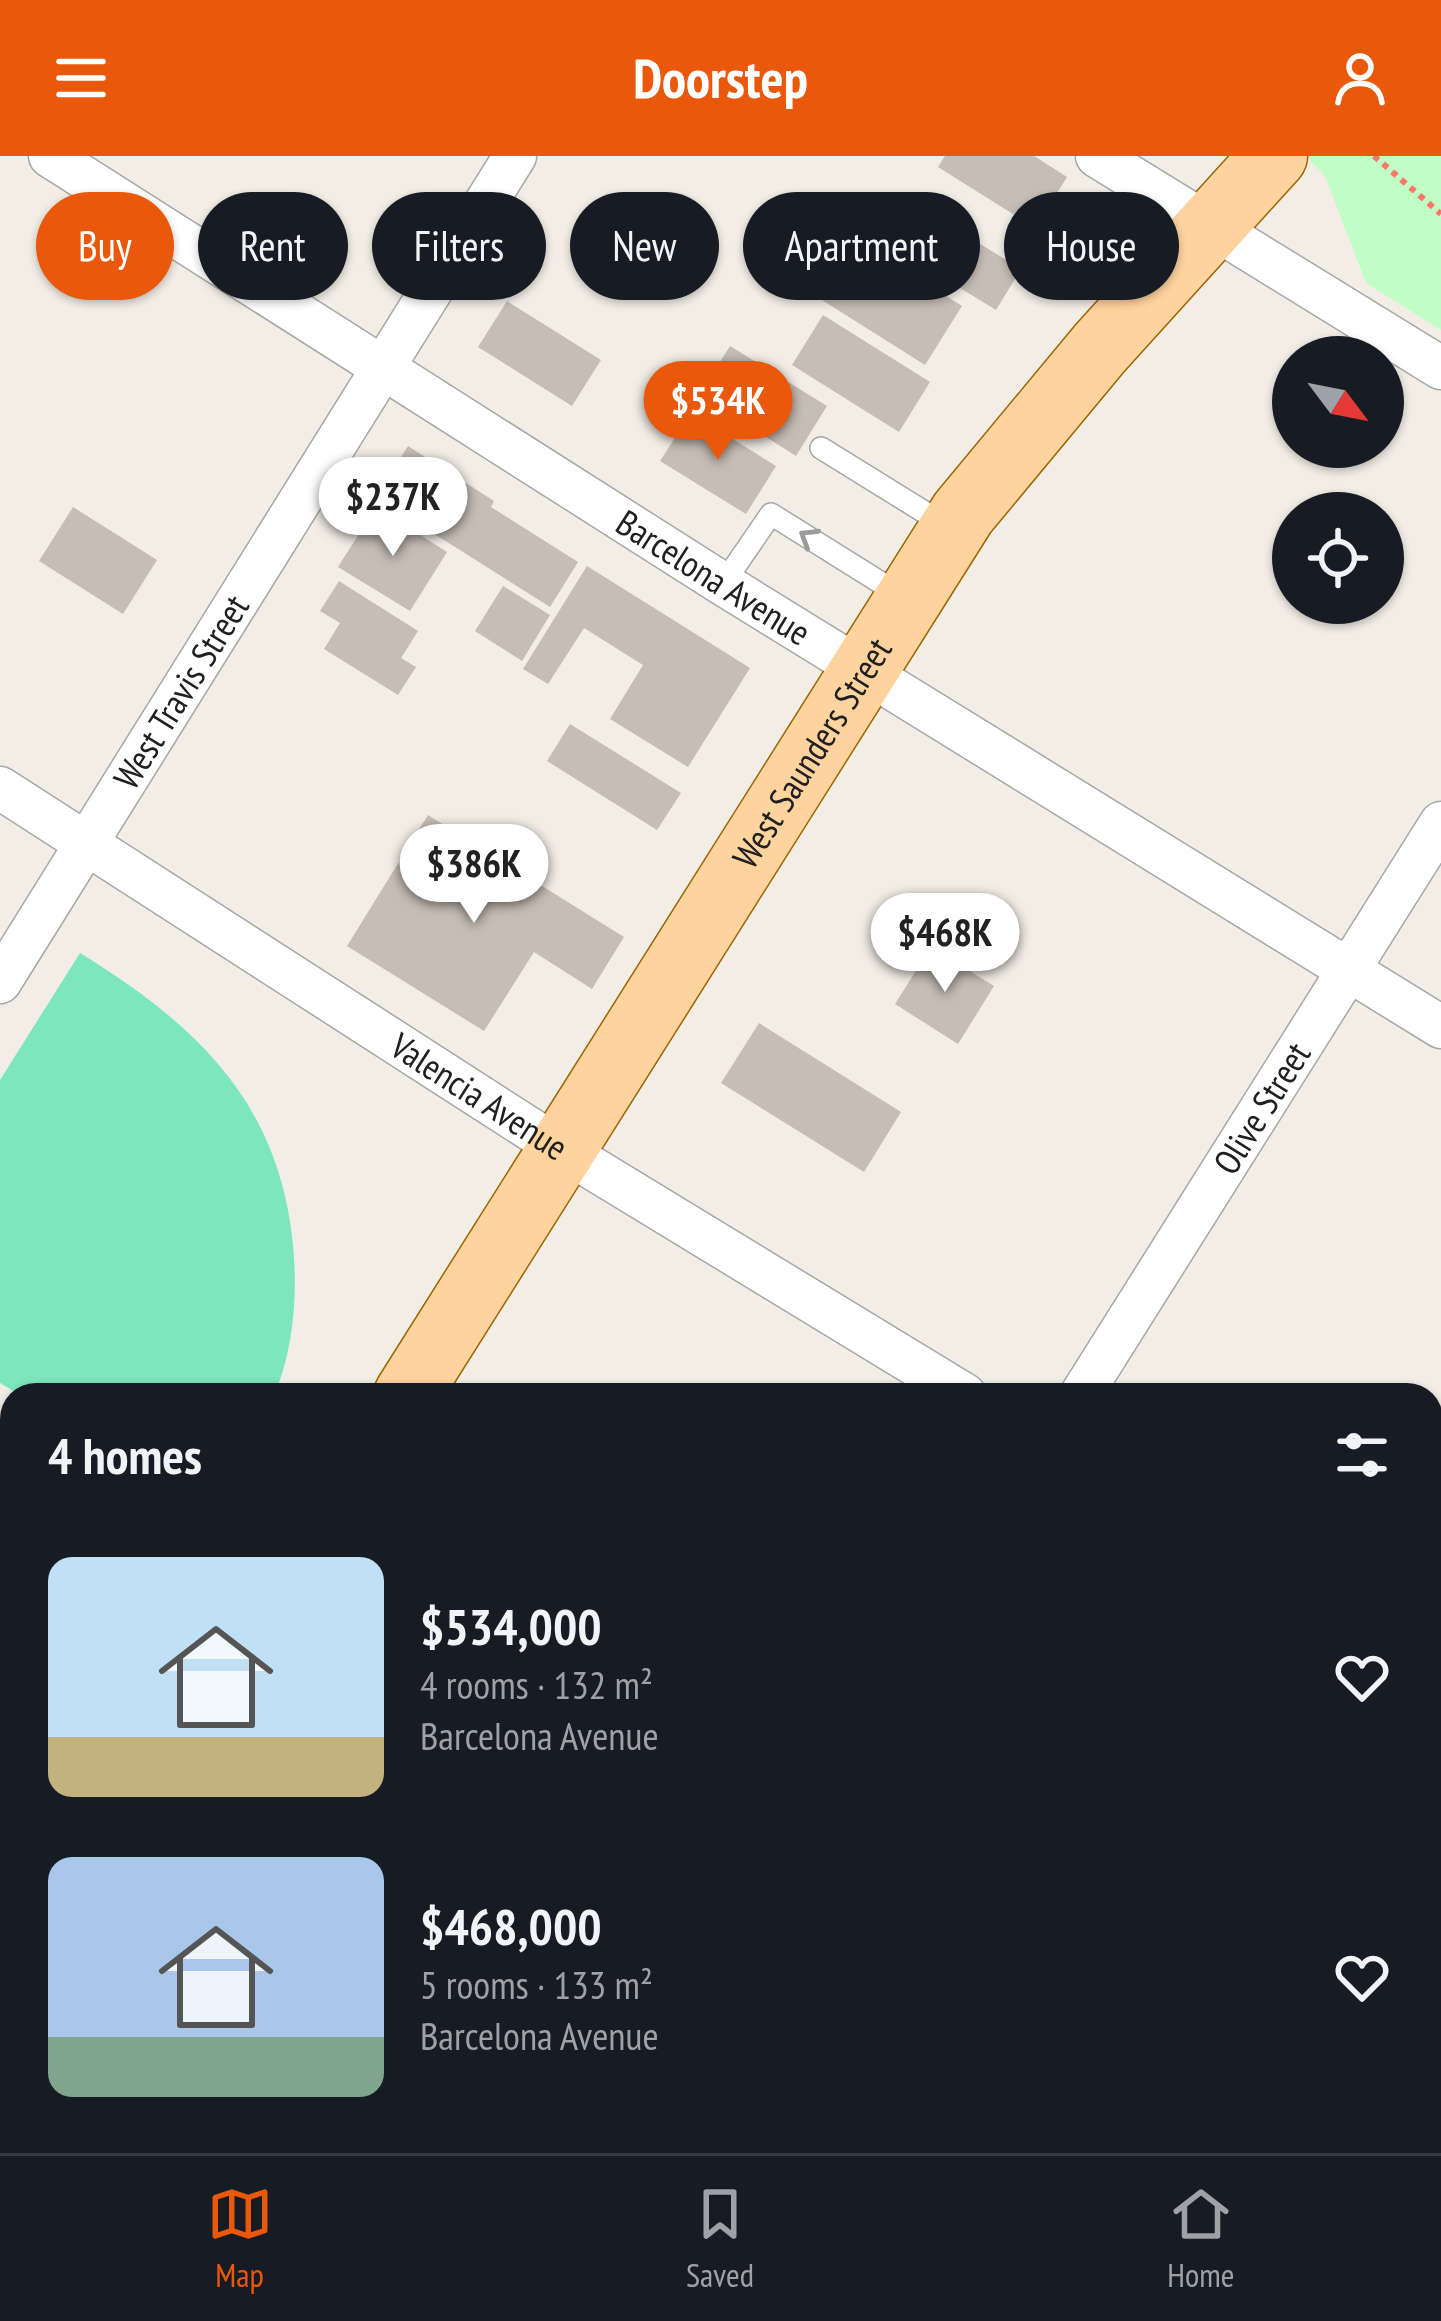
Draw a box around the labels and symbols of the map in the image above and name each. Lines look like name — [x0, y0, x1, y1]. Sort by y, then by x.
north arrow — [1272, 336, 1404, 468]
pin: $534K — [634, 361, 802, 463]
pin: $237K — [309, 457, 477, 559]
street label: Barcelona Avenue — [608, 498, 819, 655]
one-way arrow — [799, 529, 821, 552]
street label: West Travis Street — [102, 586, 259, 797]
street label: West Saunders Street — [721, 629, 902, 877]
pin: $386K — [390, 824, 558, 926]
pin: $468K — [861, 893, 1029, 995]
street label: Valencia Avenue — [381, 1021, 577, 1170]
street label: Olive Street — [1202, 1033, 1320, 1183]

